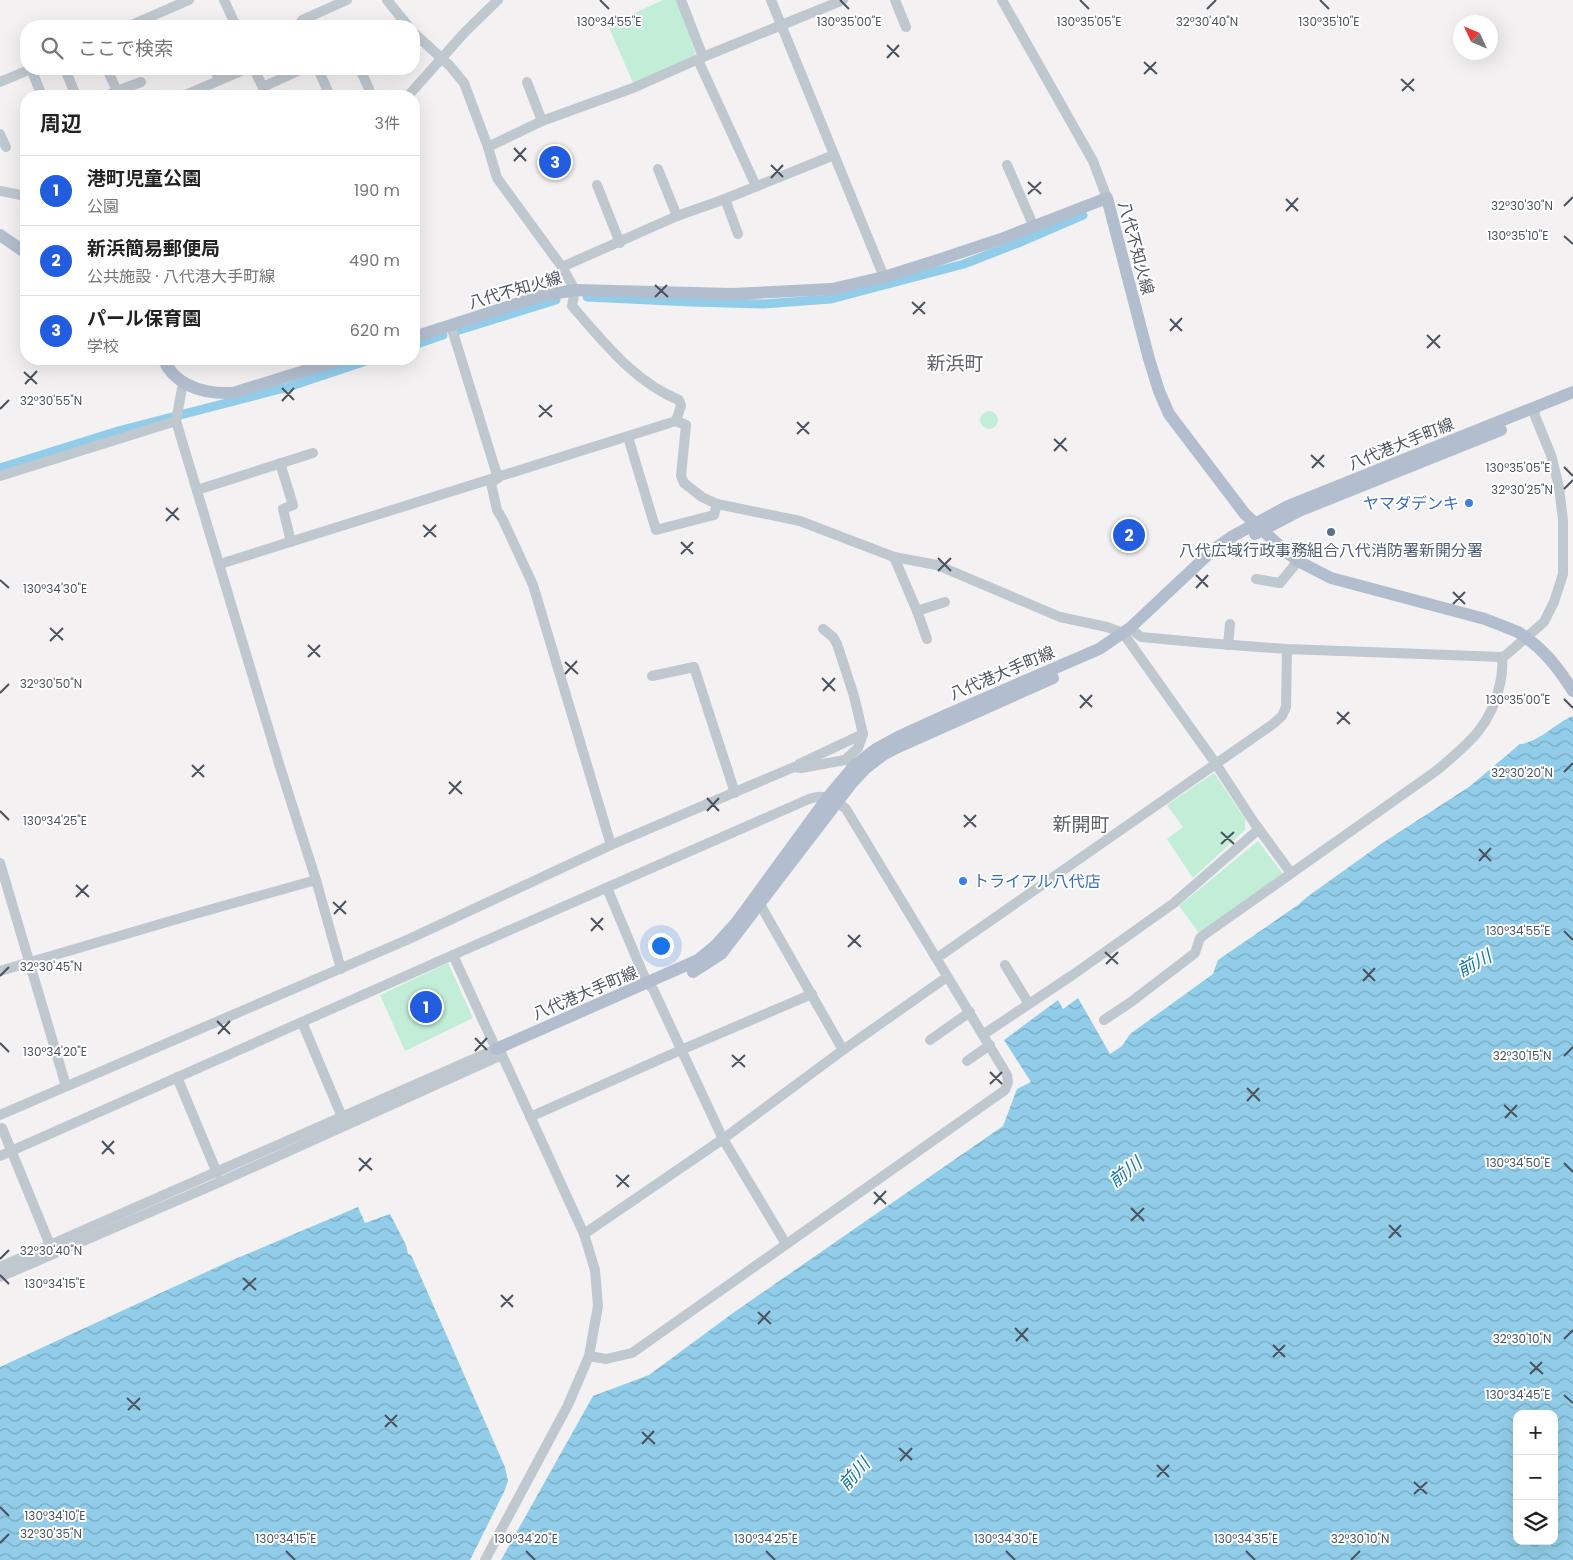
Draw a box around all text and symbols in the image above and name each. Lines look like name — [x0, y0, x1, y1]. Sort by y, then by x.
text: 130°34'55"E — [577, 13, 641, 30]
text: 130°35'00"E — [817, 13, 881, 30]
text: 130°35'05"E — [1057, 13, 1121, 30]
text: 32°30'40"N — [1176, 13, 1238, 30]
text: 130°35'10"E — [1299, 13, 1359, 30]
north arrow — [1453, 15, 1498, 60]
search box — [20, 20, 420, 75]
icon: search — [38, 34, 66, 62]
text: ここで検索 — [78, 35, 173, 62]
text: 周辺 — [40, 109, 82, 138]
text: 3件 — [375, 112, 400, 135]
pin: 3 — [539, 143, 571, 181]
text: 港町児童公園 — [87, 165, 201, 192]
text: 1 — [53, 179, 59, 202]
text: 190 m — [354, 179, 400, 202]
text: 公園 — [87, 195, 119, 218]
text: 32°30'30"N — [1491, 197, 1553, 214]
street label: 八代不知火線 — [1112, 199, 1160, 297]
text: 130°35'10"E — [1488, 227, 1548, 244]
text: 新浜簡易郵便局 — [87, 235, 220, 262]
text: 2 — [51, 249, 61, 272]
text: 490 m — [349, 249, 400, 272]
text: 公共施設 · 八代港大手町線 — [87, 265, 275, 288]
street label: 八代不知火線 — [466, 266, 564, 314]
text: パール保育園 — [87, 305, 201, 332]
text: 3 — [51, 319, 61, 342]
text: 620 m — [350, 319, 400, 342]
text: 学校 — [87, 335, 119, 358]
district label: 新浜町 — [926, 350, 984, 377]
text: 32°30'55"N — [20, 392, 82, 409]
street label: 八代港大手町線 — [1345, 412, 1457, 476]
text: 130°35'05"E — [1486, 459, 1550, 476]
text: 32°30'25"N — [1491, 481, 1553, 498]
place label: ヤマダデンキ — [1363, 492, 1459, 515]
marker: ヤマダデンキ — [1463, 497, 1475, 509]
pin: 2 — [1113, 516, 1145, 554]
marker: 八代広域行政事務組合八代消防署新開分署 — [1325, 526, 1337, 538]
place label: 八代広域行政事務組合八代消防署新開分署 — [1179, 539, 1483, 562]
text: 130°34'30"E — [23, 580, 87, 597]
street label: 八代港大手町線 — [946, 641, 1058, 705]
text: 32°30'50"N — [20, 675, 82, 692]
text: 130°35'00"E — [1486, 691, 1550, 708]
text: 32°30'20"N — [1491, 764, 1553, 781]
district label: 新開町 — [1052, 811, 1110, 838]
text: 130°34'25"E — [23, 812, 87, 829]
place label: トライアル八代店 — [973, 870, 1101, 893]
marker: トライアル八代店 — [957, 875, 969, 887]
text: 130°34'55"E — [1486, 922, 1550, 939]
your location — [648, 933, 674, 959]
water label: 前川 — [1452, 943, 1498, 982]
text: 32°30'45"N — [20, 958, 82, 975]
street label: 八代港大手町線 — [529, 961, 641, 1025]
pin: 1 — [410, 988, 442, 1026]
text: 130°34'20"E — [23, 1043, 87, 1060]
text: 32°30'15"N — [1493, 1047, 1551, 1064]
water label: 前川 — [1103, 1150, 1148, 1193]
text: 130°34'50"E — [1486, 1154, 1550, 1171]
text: 32°30'40"N — [20, 1242, 82, 1259]
text: 130°34'15"E — [25, 1275, 85, 1292]
text: 32°30'10"N — [1493, 1330, 1551, 1347]
text: 130°34'45"E — [1486, 1386, 1550, 1403]
map controls — [1513, 1410, 1558, 1545]
button: + — [1513, 1410, 1558, 1455]
water label: 前川 — [833, 1451, 877, 1496]
button: − — [1513, 1455, 1558, 1500]
button: layers — [1513, 1500, 1558, 1545]
text: 130°34'10"E — [25, 1507, 85, 1524]
text: 32°30'35"N — [20, 1525, 82, 1542]
text: 130°34'15"E — [256, 1530, 316, 1547]
text: 130°34'20"E — [494, 1530, 558, 1547]
text: 130°34'25"E — [734, 1530, 798, 1547]
text: 130°34'30"E — [974, 1530, 1038, 1547]
text: 130°34'35"E — [1214, 1530, 1278, 1547]
text: 32°30'10"N — [1331, 1530, 1389, 1547]

